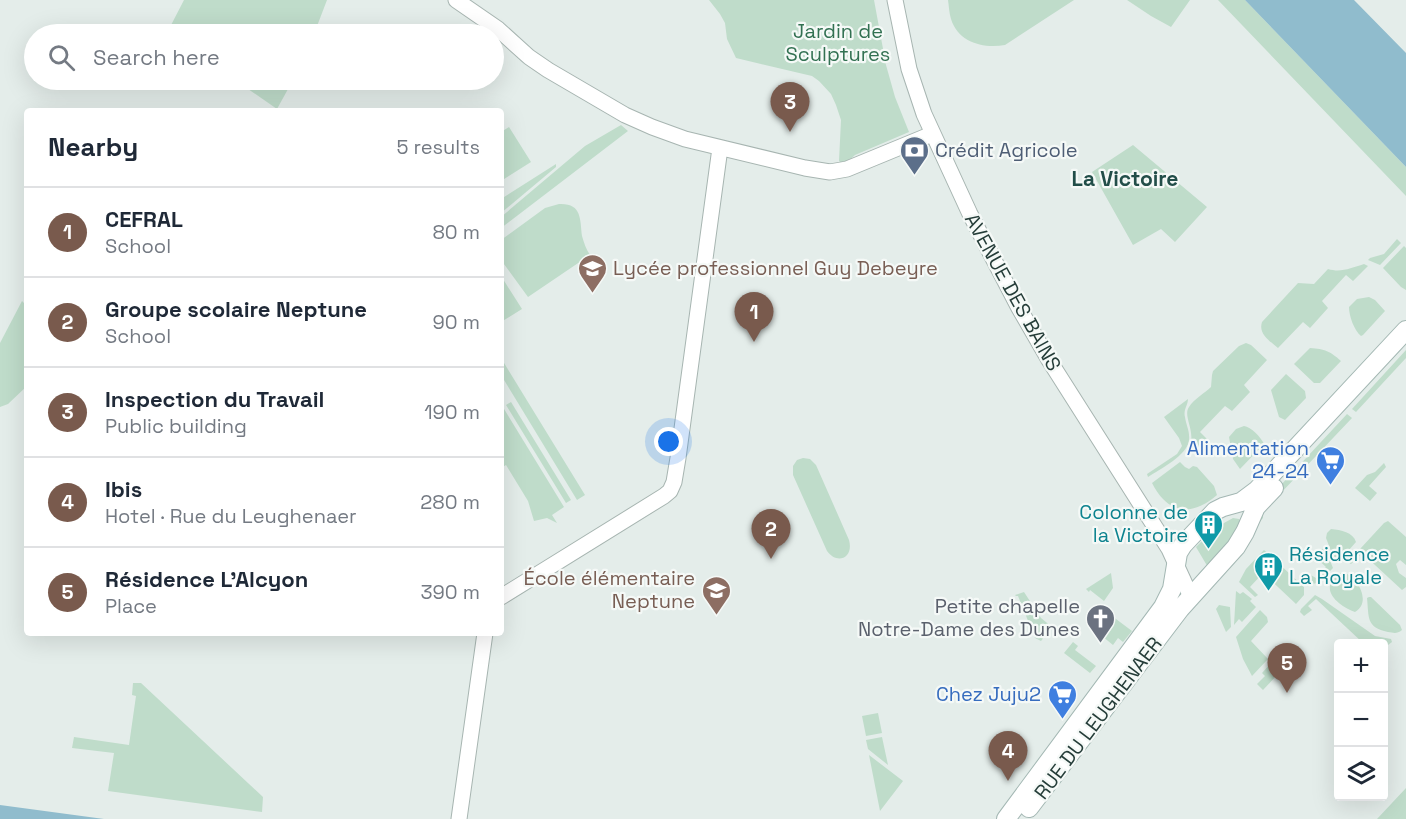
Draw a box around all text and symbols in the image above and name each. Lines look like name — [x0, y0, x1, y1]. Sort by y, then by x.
park label: Jardin de Sculptures — [786, 18, 890, 67]
search box — [24, 24, 504, 90]
icon: search — [45, 41, 78, 74]
text: Search here — [93, 43, 220, 71]
pin: 3 — [770, 82, 810, 132]
text: Nearby — [48, 130, 138, 164]
text: 5 results — [396, 134, 480, 160]
bank icon: Crédit Agricole — [898, 134, 930, 176]
place label: Crédit Agricole — [935, 137, 1078, 163]
district label: La Victoire — [1072, 165, 1178, 192]
text: CEFRAL — [105, 205, 183, 233]
street label: AVENUE DES BAINS — [959, 209, 1067, 375]
text: 1 — [63, 219, 72, 245]
text: 80 m — [432, 219, 480, 245]
text: School — [105, 233, 171, 259]
school or university icon: Lycée professionnel Guy Debeyre — [576, 252, 608, 294]
place label: Lycée professionnel Guy Debeyre — [613, 255, 938, 281]
pin: 1 — [734, 292, 774, 342]
text: Groupe scolaire Neptune — [105, 295, 367, 323]
text: 2 — [62, 309, 73, 335]
text: 90 m — [433, 309, 480, 335]
text: School — [105, 323, 171, 349]
text: Inspection du Travail — [105, 385, 324, 413]
text: 3 — [61, 399, 74, 425]
text: 190 m — [424, 399, 480, 425]
text: Public building — [105, 413, 247, 439]
your location — [654, 427, 683, 456]
place label: Alimentation 24-24 — [1187, 435, 1309, 484]
supermarket icon: Alimentation 24-24 — [1314, 444, 1346, 486]
text: Ibis — [105, 475, 142, 503]
text: 4 — [61, 489, 74, 515]
text: 280 m — [420, 489, 480, 515]
place label: Colonne de la Victoire — [1079, 499, 1188, 548]
text: Hotel · Rue du Leughenaer — [105, 503, 357, 529]
building icon: Colonne de la Victoire — [1193, 508, 1225, 550]
pin: 2 — [752, 510, 790, 559]
place label: Résidence La Royale — [1289, 541, 1390, 590]
building icon: Résidence La Royale — [1252, 550, 1284, 592]
text: Résidence L'Alcyon — [105, 565, 308, 593]
place label: École élémentaire Neptune — [523, 565, 695, 614]
school or university icon: École élémentaire Neptune — [700, 574, 732, 616]
text: 5 — [62, 579, 74, 605]
text: 390 m — [421, 579, 480, 605]
text: Place — [105, 593, 157, 619]
place label: Petite chapelle Notre-Dame des Dunes — [858, 593, 1080, 642]
church icon: Petite chapelle Notre-Dame des Dunes — [1085, 602, 1117, 644]
street label: RUE DU LEUGHENAER — [1028, 632, 1168, 804]
map controls — [1334, 639, 1388, 801]
button: + — [1334, 639, 1388, 693]
pin: 5 — [1268, 644, 1306, 693]
supermarket icon: Chez Juju2 — [1046, 678, 1078, 720]
place label: Chez Juju2 — [936, 681, 1041, 707]
button: − — [1334, 693, 1388, 747]
pin: 4 — [988, 732, 1028, 781]
button: layers — [1334, 747, 1388, 801]

